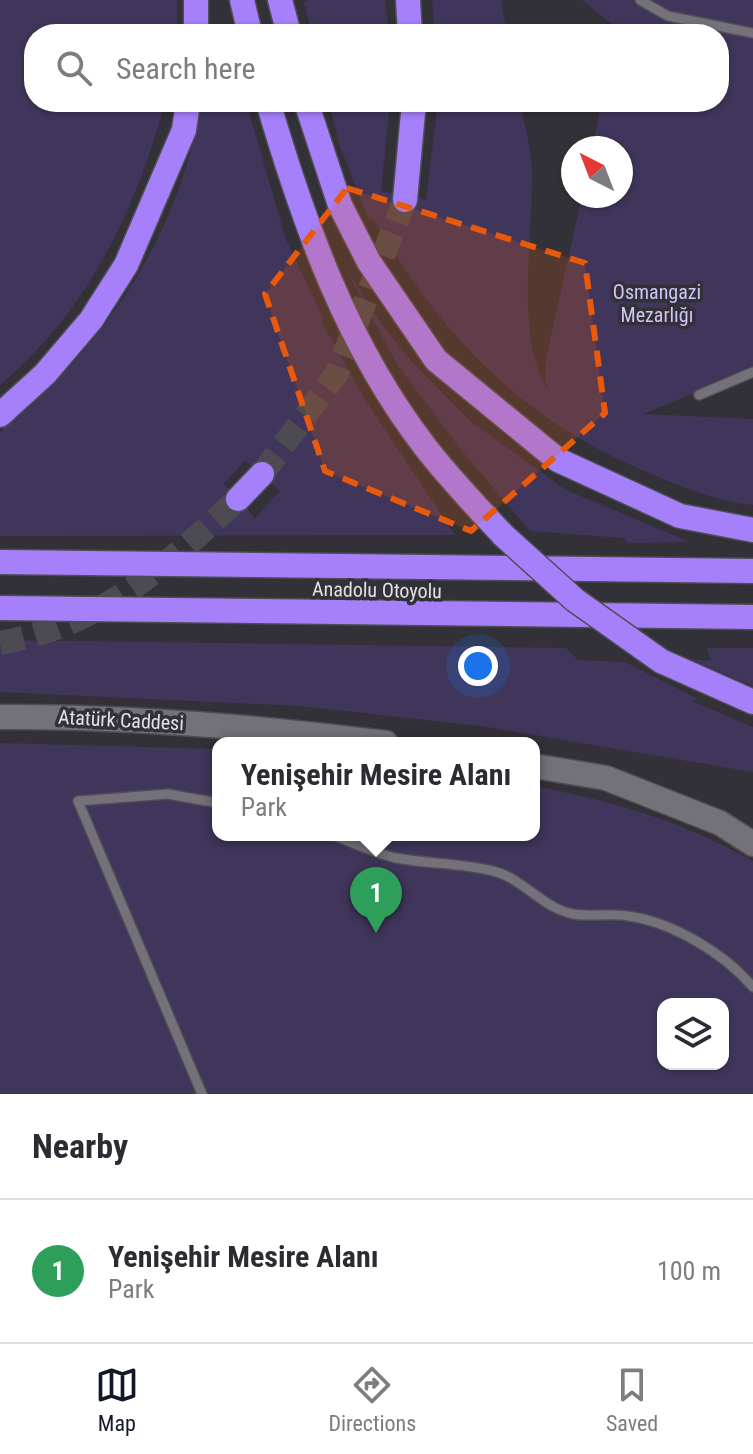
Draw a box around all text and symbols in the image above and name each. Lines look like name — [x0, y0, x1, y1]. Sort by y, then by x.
search box — [24, 24, 729, 112]
icon: search — [52, 46, 96, 90]
text: Search here — [116, 51, 256, 86]
north arrow — [561, 136, 633, 208]
park label: Osmangazi Mezarlığı — [613, 280, 701, 327]
street label: Anadolu Otoyolu — [312, 577, 442, 603]
your location — [458, 646, 498, 686]
street label: Atatürk Caddesi — [57, 705, 185, 735]
popup — [212, 737, 540, 841]
text: Yenişehir Mesire Alanı — [241, 757, 511, 792]
text: Park — [241, 792, 287, 822]
pin: 1 — [350, 867, 402, 933]
map controls — [657, 998, 729, 1070]
button: layers — [657, 998, 729, 1070]
text: Nearby — [32, 1126, 128, 1166]
text: Yenişehir Mesire Alanı — [108, 1239, 379, 1274]
text: 1 — [51, 1256, 65, 1286]
text: 100 m — [657, 1256, 721, 1286]
text: Park — [108, 1274, 154, 1304]
tab: Map — [95, 1363, 139, 1436]
tab: Directions — [328, 1363, 416, 1436]
tab: Saved — [606, 1363, 658, 1436]

